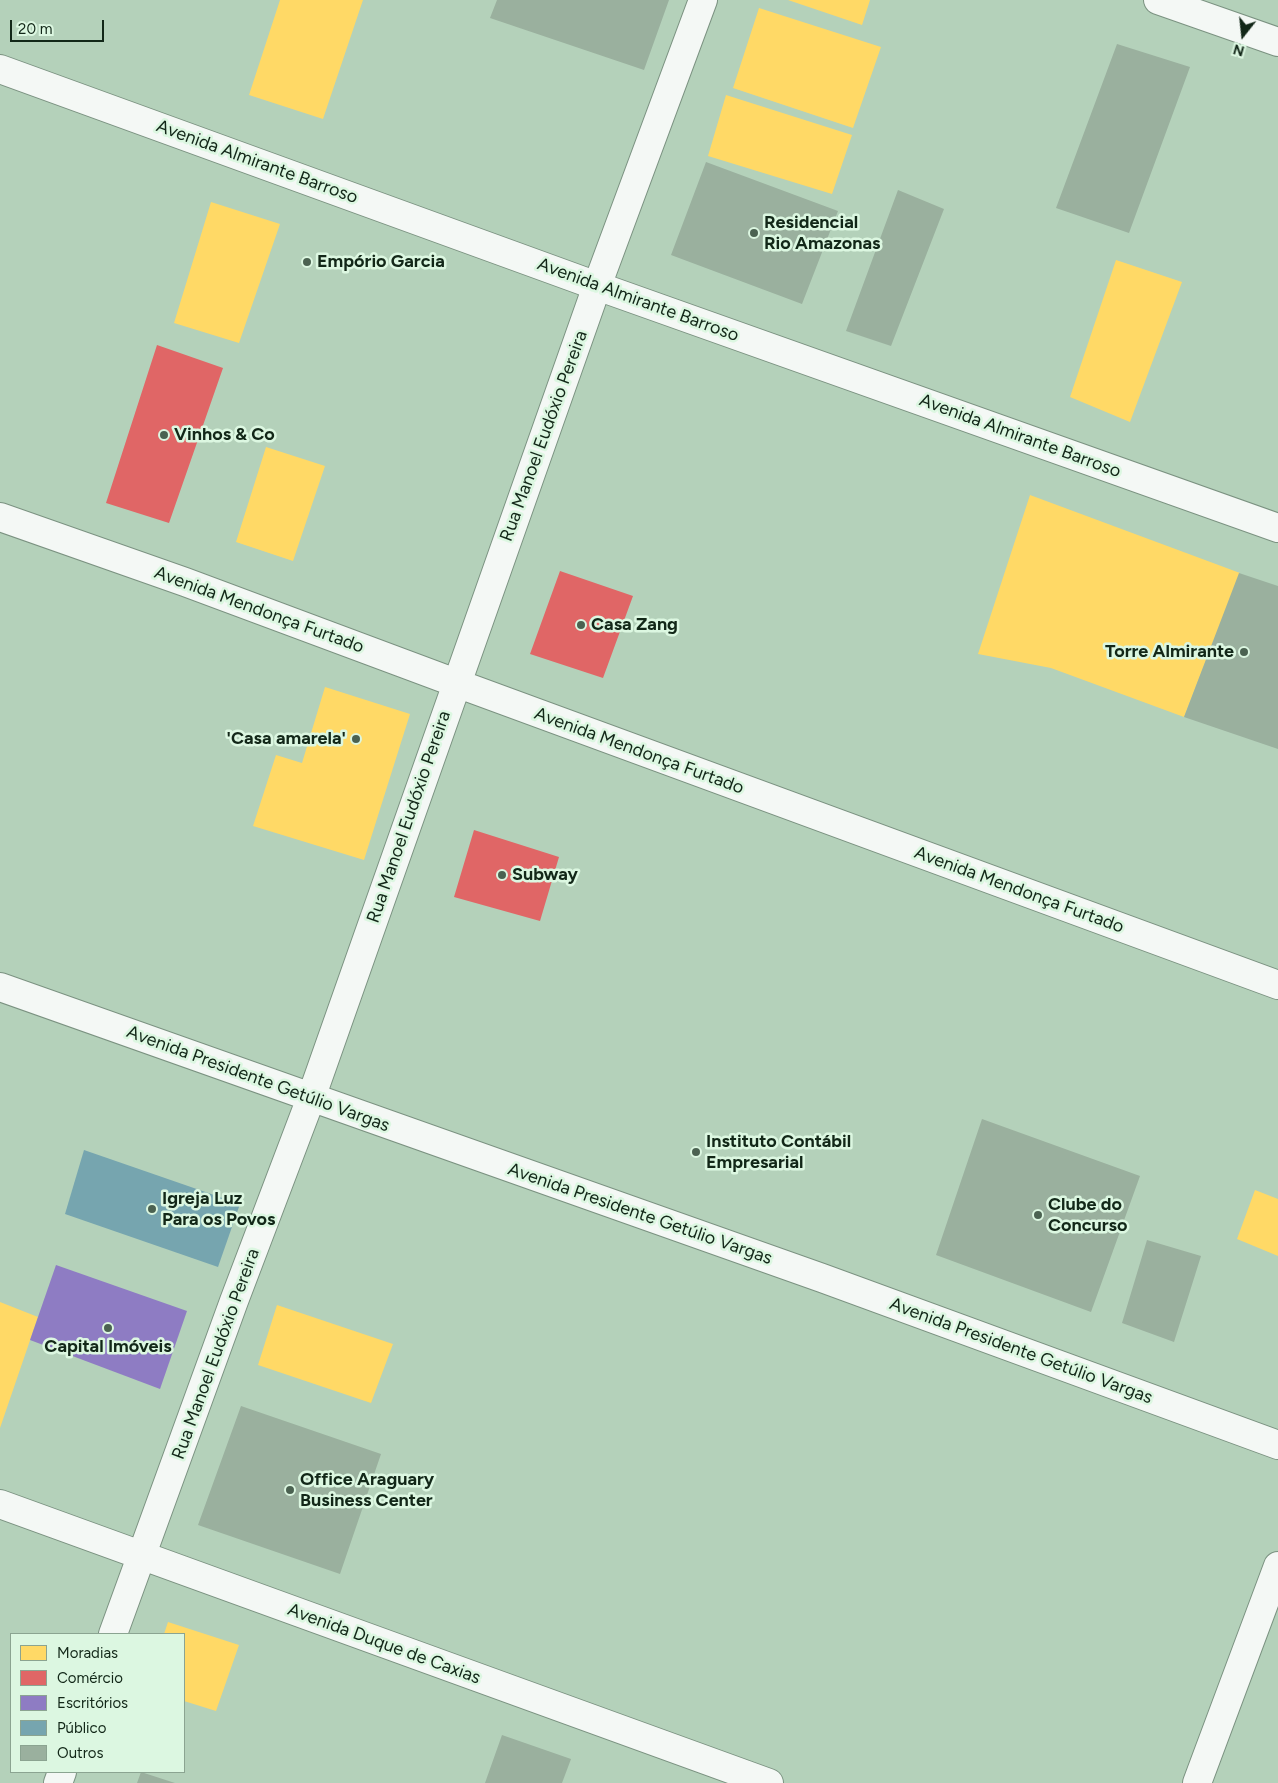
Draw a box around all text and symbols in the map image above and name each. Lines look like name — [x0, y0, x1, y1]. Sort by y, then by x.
scale bar — [12, 10, 106, 42]
north arrow — [1218, 10, 1268, 60]
text: 20 m — [18, 20, 52, 38]
text: N — [1231, 40, 1246, 60]
street label: Avenida Almirante Barroso — [153, 115, 361, 209]
place label: Residencial Rio Amazonas — [764, 212, 880, 254]
marker: Residencial Rio Amazonas — [748, 227, 760, 239]
place label: Empório Garcia — [317, 251, 445, 273]
street label: Avenida Almirante Barroso — [534, 253, 742, 347]
marker: Empório Garcia — [301, 256, 313, 268]
street label: Rua Manoel Eudóxio Pereira — [496, 328, 592, 544]
street label: Avenida Almirante Barroso — [916, 389, 1124, 483]
place label: Vinhos & Co — [174, 424, 275, 446]
marker: Vinhos & Co — [158, 429, 170, 441]
street label: Avenida Mendonça Furtado — [151, 562, 367, 658]
place label: Casa Zang — [591, 614, 678, 636]
marker: Casa Zang — [575, 619, 587, 631]
place label: Torre Almirante — [1105, 641, 1234, 663]
marker: Torre Almirante — [1238, 646, 1250, 658]
street label: Avenida Mendonça Furtado — [531, 703, 747, 799]
street label: Rua Manoel Eudóxio Pereira — [363, 708, 455, 926]
place label: 'Casa amarela' — [227, 728, 346, 750]
marker: 'Casa amarela' — [350, 733, 362, 745]
street label: Avenida Mendonça Furtado — [911, 842, 1127, 938]
place label: Subway — [512, 864, 578, 886]
marker: Subway — [496, 869, 508, 881]
street label: Avenida Presidente Getúlio Vargas — [124, 1021, 392, 1137]
place label: Instituto Contábil Empresarial — [706, 1131, 851, 1174]
marker: Instituto Contábil Empresarial — [690, 1146, 702, 1158]
street label: Avenida Presidente Getúlio Vargas — [505, 1159, 775, 1269]
place label: Igreja Luz Para os Povos — [162, 1188, 275, 1230]
place label: Clube do Concurso — [1048, 1194, 1127, 1236]
marker: Igreja Luz Para os Povos — [146, 1203, 158, 1215]
marker: Clube do Concurso — [1032, 1209, 1044, 1221]
street label: Rua Manoel Eudóxio Pereira — [168, 1246, 264, 1462]
street label: Avenida Presidente Getúlio Vargas — [887, 1293, 1155, 1409]
marker: Capital Imóveis — [102, 1322, 114, 1334]
place label: Capital Imóveis — [44, 1336, 172, 1358]
place label: Office Araguary Business Center — [300, 1469, 434, 1512]
marker: Office Araguary Business Center — [284, 1484, 296, 1496]
street label: Avenida Duque de Caxias — [285, 1599, 483, 1689]
legend — [10, 1633, 185, 1773]
text: Moradias — [57, 1644, 118, 1662]
text: Comércio — [57, 1669, 123, 1687]
text: Escritórios — [57, 1694, 128, 1712]
text: Público — [57, 1719, 106, 1737]
text: Outros — [57, 1744, 103, 1762]

